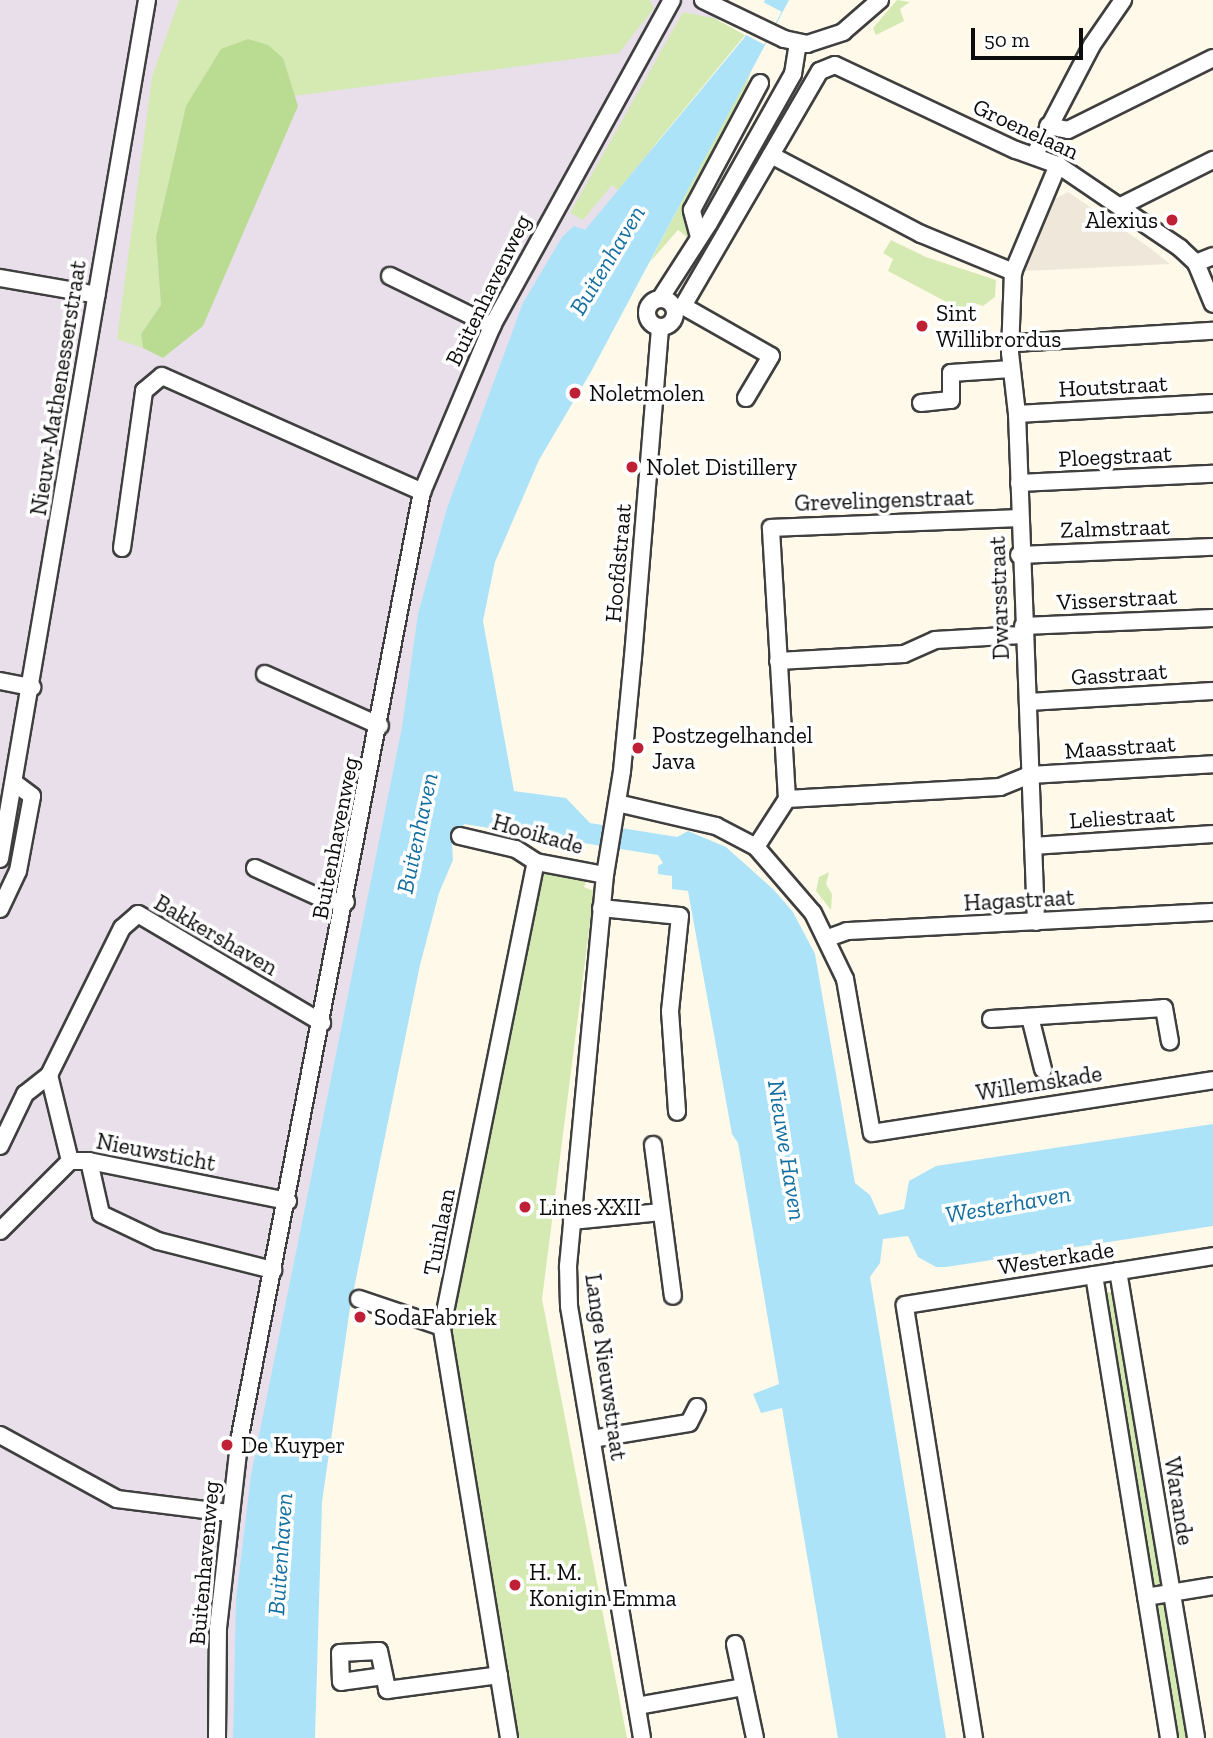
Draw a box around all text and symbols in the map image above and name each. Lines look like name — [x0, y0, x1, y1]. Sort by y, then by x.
scale bar — [975, 14, 1087, 58]
text: 50 m — [984, 27, 1030, 52]
street label: Groenelaan — [969, 92, 1083, 166]
water label: Buitenhaven — [563, 200, 651, 320]
place label: Alexius — [1085, 206, 1158, 234]
street label: Buitenhavenweg — [439, 210, 537, 370]
marker: Alexius — [1164, 212, 1180, 228]
street label: Nieuw-Mathenesserstraat — [24, 258, 92, 518]
place label: Sint Willibrordus — [936, 299, 1061, 353]
marker: Sint Willibrordus — [914, 318, 930, 334]
street label: Houtstraat — [1058, 369, 1168, 403]
place label: Noletmolen — [589, 379, 704, 407]
marker: Noletmolen — [567, 385, 583, 401]
street label: Ploegstraat — [1058, 439, 1172, 473]
place label: Nolet Distillery — [646, 453, 797, 481]
marker: Nolet Distillery — [624, 459, 640, 475]
street label: Grevelingenstraat — [794, 483, 974, 517]
street label: Hoofdstraat — [599, 502, 637, 624]
street label: Zalmstraat — [1060, 512, 1170, 544]
street label: Dwarsstraat — [983, 536, 1015, 660]
street label: Visserstraat — [1056, 582, 1178, 616]
street label: Gasstraat — [1070, 657, 1168, 691]
place label: Postzegelhandel Java — [652, 721, 813, 775]
street label: Maasstraat — [1063, 729, 1177, 765]
marker: Postzegelhandel Java — [630, 740, 646, 756]
street label: Buitenhavenweg — [306, 754, 364, 922]
water label: Buitenhaven — [390, 770, 444, 896]
street label: Leliestraat — [1068, 800, 1176, 834]
street label: Hooikade — [489, 808, 587, 860]
street label: Hagastraat — [963, 883, 1075, 917]
street label: Bakkershaven — [149, 889, 283, 981]
street label: Willemskade — [974, 1059, 1104, 1107]
water label: Nieuwe Haven — [762, 1078, 812, 1222]
street label: Nieuwsticht — [94, 1127, 218, 1177]
water label: Westerhaven — [943, 1179, 1073, 1229]
street label: Tuinlaan — [417, 1186, 461, 1278]
place label: Lines XXII — [539, 1193, 641, 1221]
marker: Lines XXII — [517, 1199, 533, 1215]
street label: Westerkade — [996, 1235, 1116, 1281]
street label: Lange Nieuwstraat — [579, 1272, 633, 1462]
place label: SodaFabriek — [374, 1303, 497, 1331]
marker: SodaFabriek — [352, 1309, 368, 1325]
place label: De Kuyper — [241, 1431, 345, 1459]
marker: De Kuyper — [219, 1437, 235, 1453]
street label: Warande — [1158, 1455, 1200, 1547]
street label: Buitenhavenweg — [183, 1480, 225, 1646]
water label: Buitenhaven — [261, 1492, 299, 1616]
place label: H. M. Konigin Emma — [529, 1558, 676, 1612]
marker: H. M. Konigin Emma — [507, 1577, 523, 1593]

